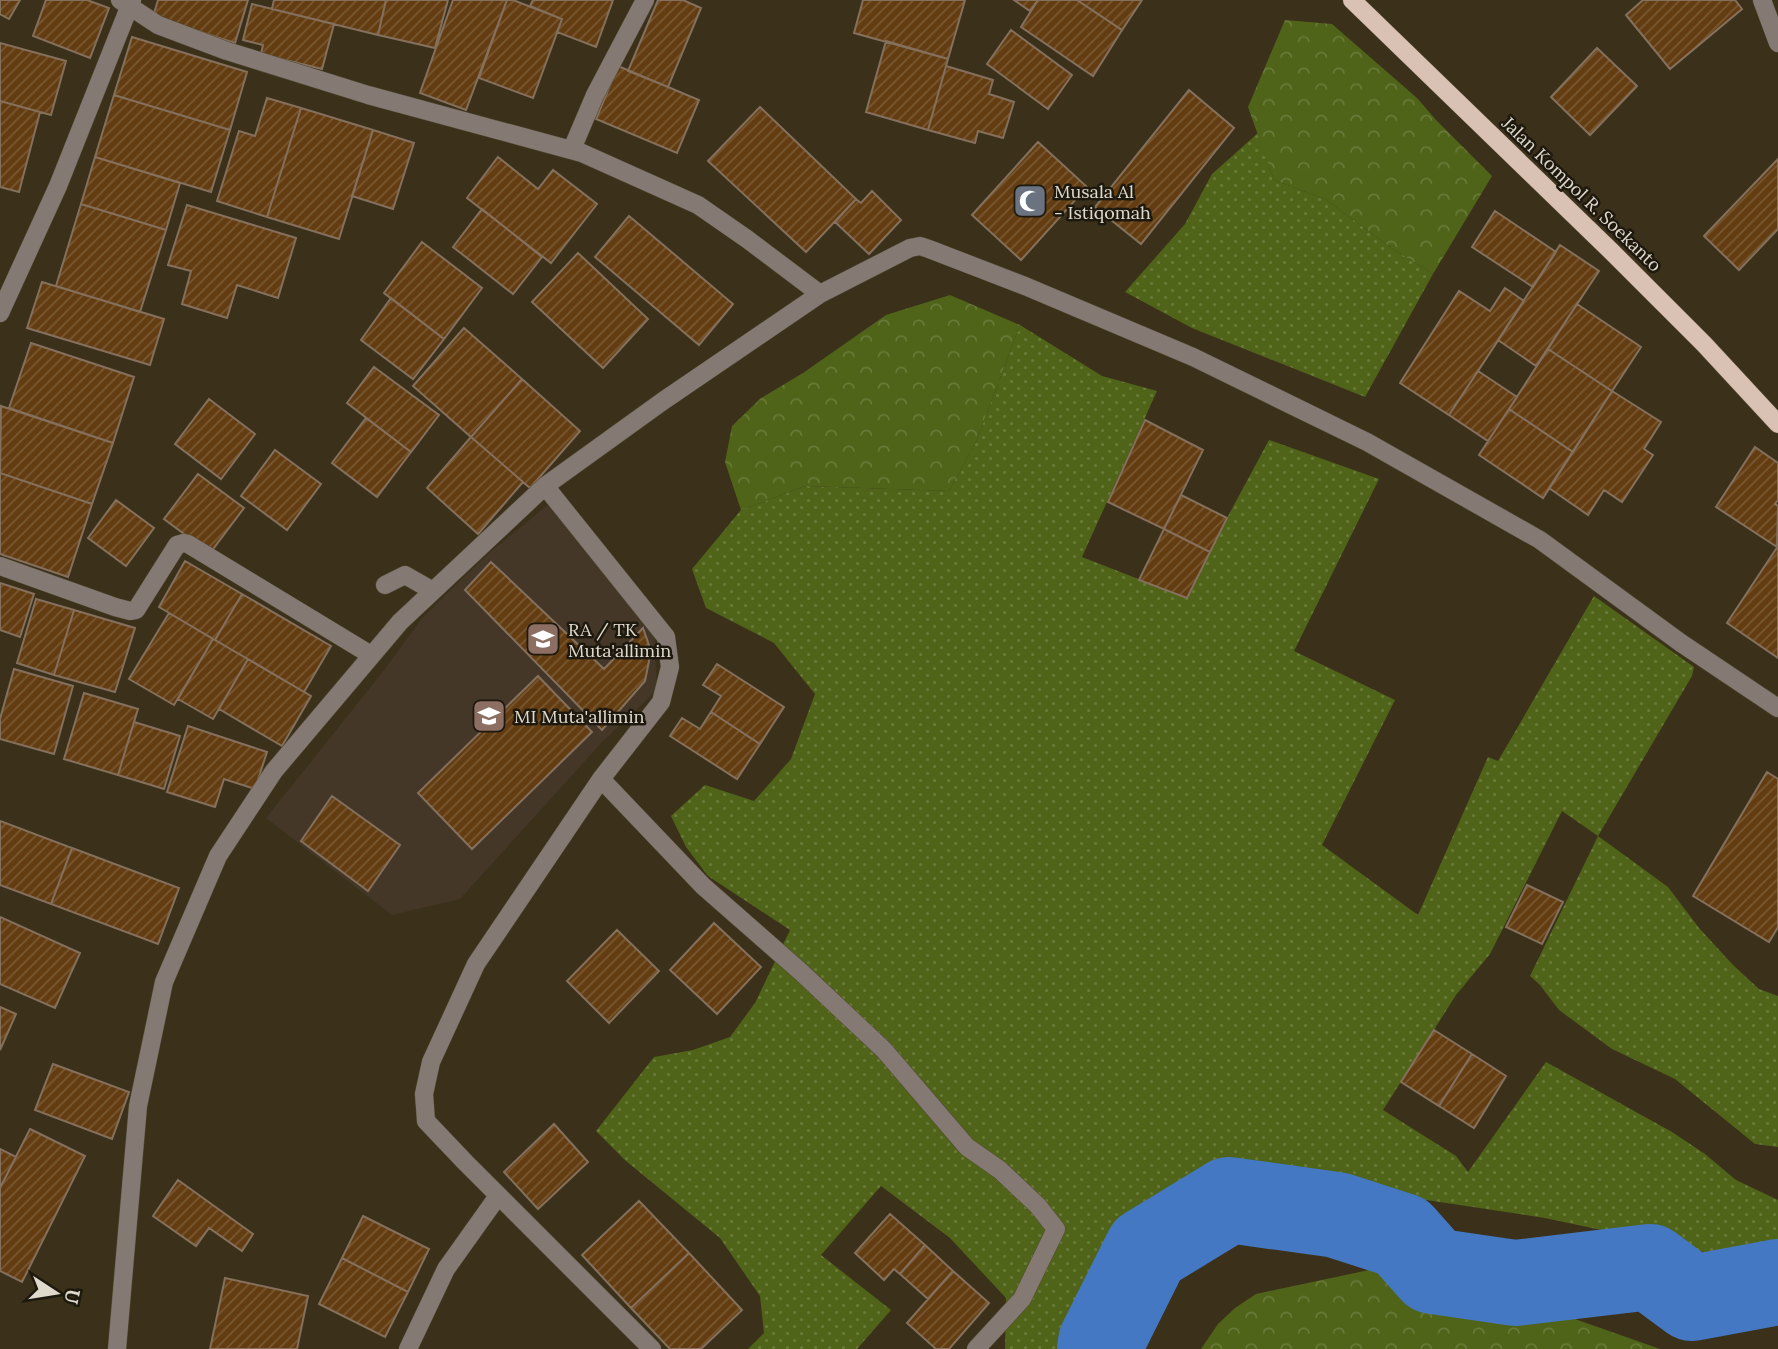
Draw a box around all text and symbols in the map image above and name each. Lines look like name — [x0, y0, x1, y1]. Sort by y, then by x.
street label: Jalan Kompol R. Soekanto — [1497, 111, 1667, 276]
place label: Musala Al - Istiqomah — [1054, 180, 1151, 224]
mosque icon: Musala Al - Istiqomah — [1011, 182, 1049, 220]
place label: RA / TK Muta'allimin — [568, 618, 671, 662]
school or university icon: RA / TK Muta'allimin — [524, 620, 562, 658]
school or university icon: MI Muta'allimin — [470, 697, 508, 735]
place label: MI Muta'allimin — [514, 705, 644, 728]
north arrow — [21, 1258, 91, 1328]
text: U — [59, 1287, 86, 1306]

